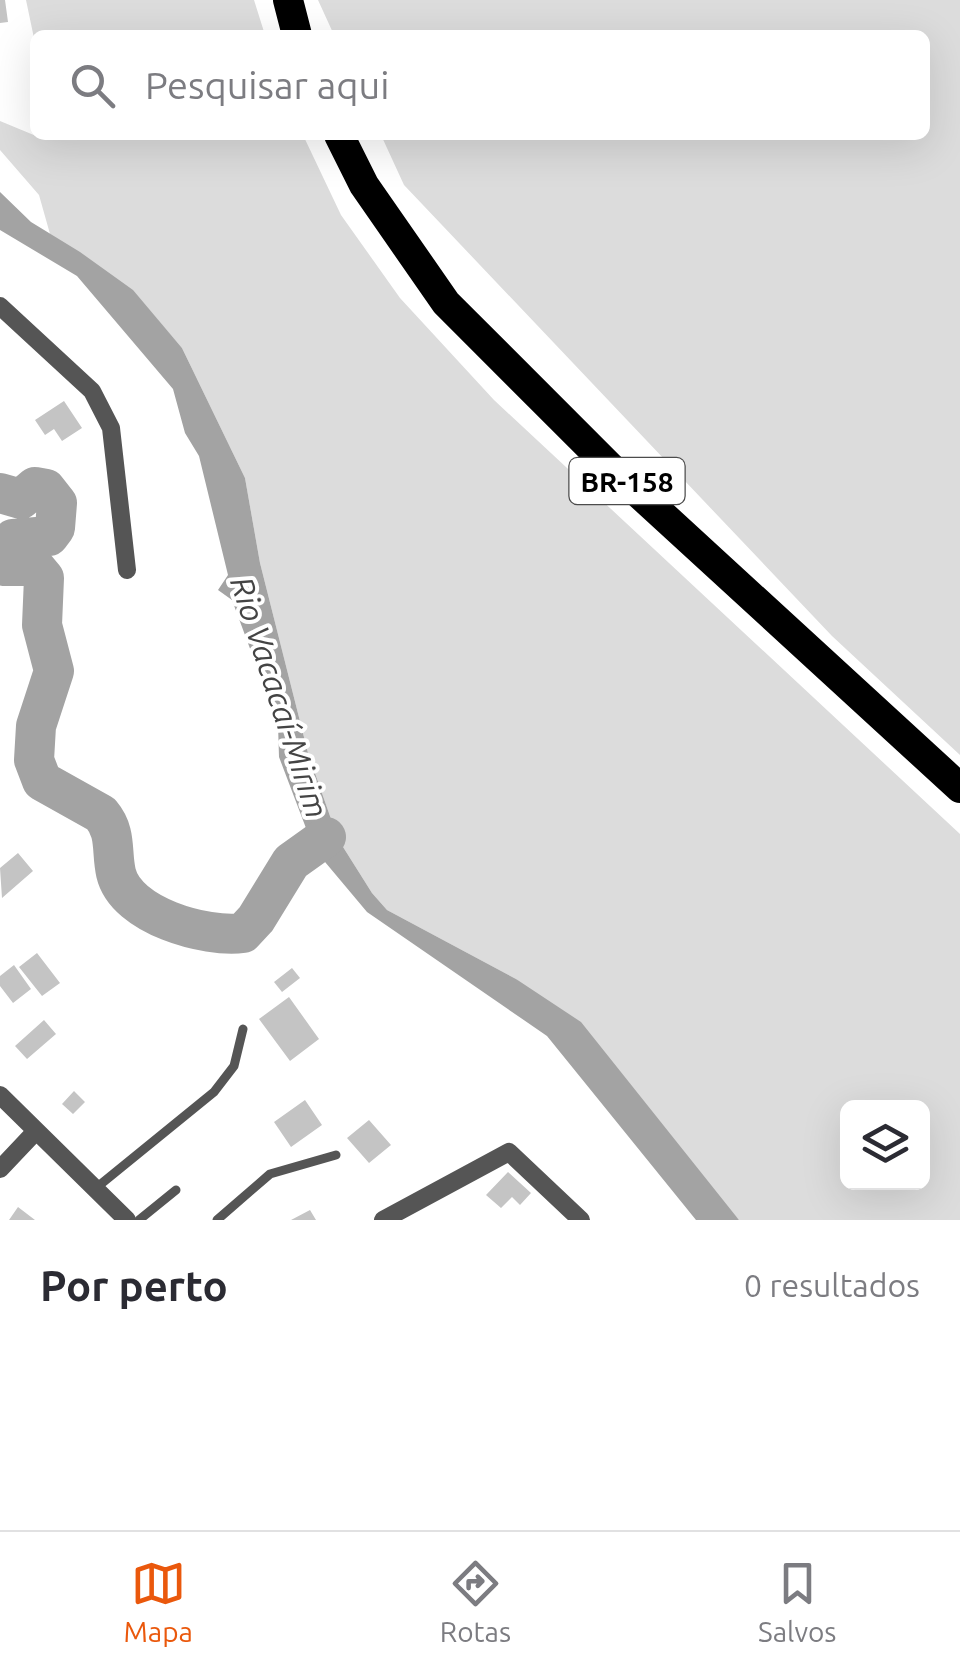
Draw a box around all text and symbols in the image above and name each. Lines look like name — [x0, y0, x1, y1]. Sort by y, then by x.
search box — [30, 30, 930, 140]
icon: search — [65, 58, 120, 113]
text: Pesquisar aqui — [145, 64, 389, 106]
road number: BR-158 — [570, 458, 684, 504]
water label: Rio Vacacaí-Mirim — [224, 572, 336, 822]
map controls — [840, 1100, 930, 1190]
button: layers — [840, 1100, 930, 1190]
text: Por perto — [40, 1262, 228, 1309]
text: 0 resultados — [744, 1267, 920, 1303]
tab: Mapa — [123, 1556, 193, 1647]
tab: Rotas — [440, 1556, 511, 1647]
tab: Salvos — [758, 1556, 837, 1647]

